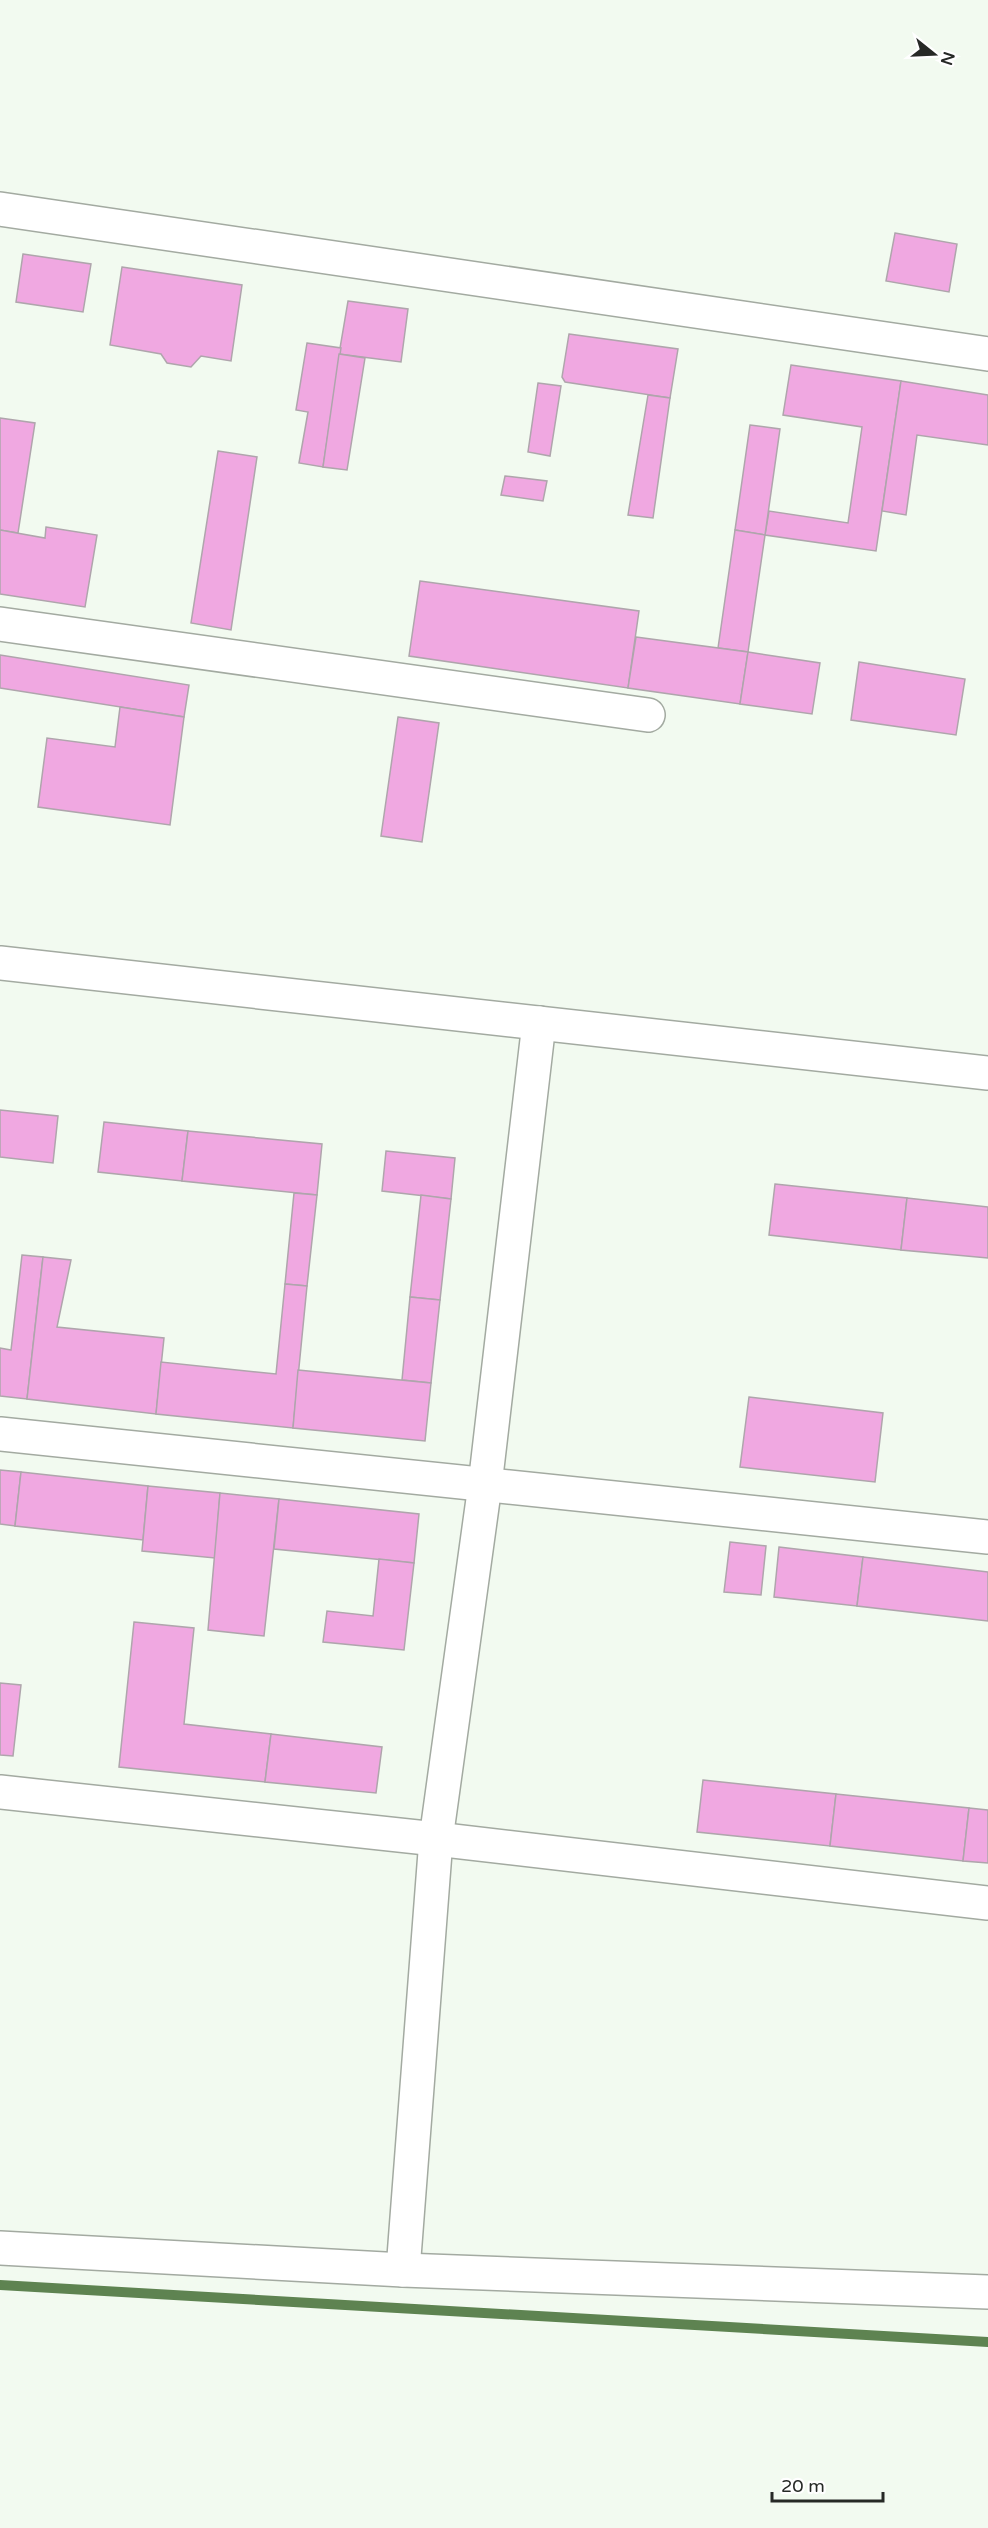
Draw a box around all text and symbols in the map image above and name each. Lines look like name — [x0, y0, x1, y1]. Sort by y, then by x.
north arrow — [904, 24, 964, 84]
text: N — [936, 49, 959, 68]
scale bar — [772, 2465, 883, 2503]
text: 20 m — [781, 2475, 825, 2497]

